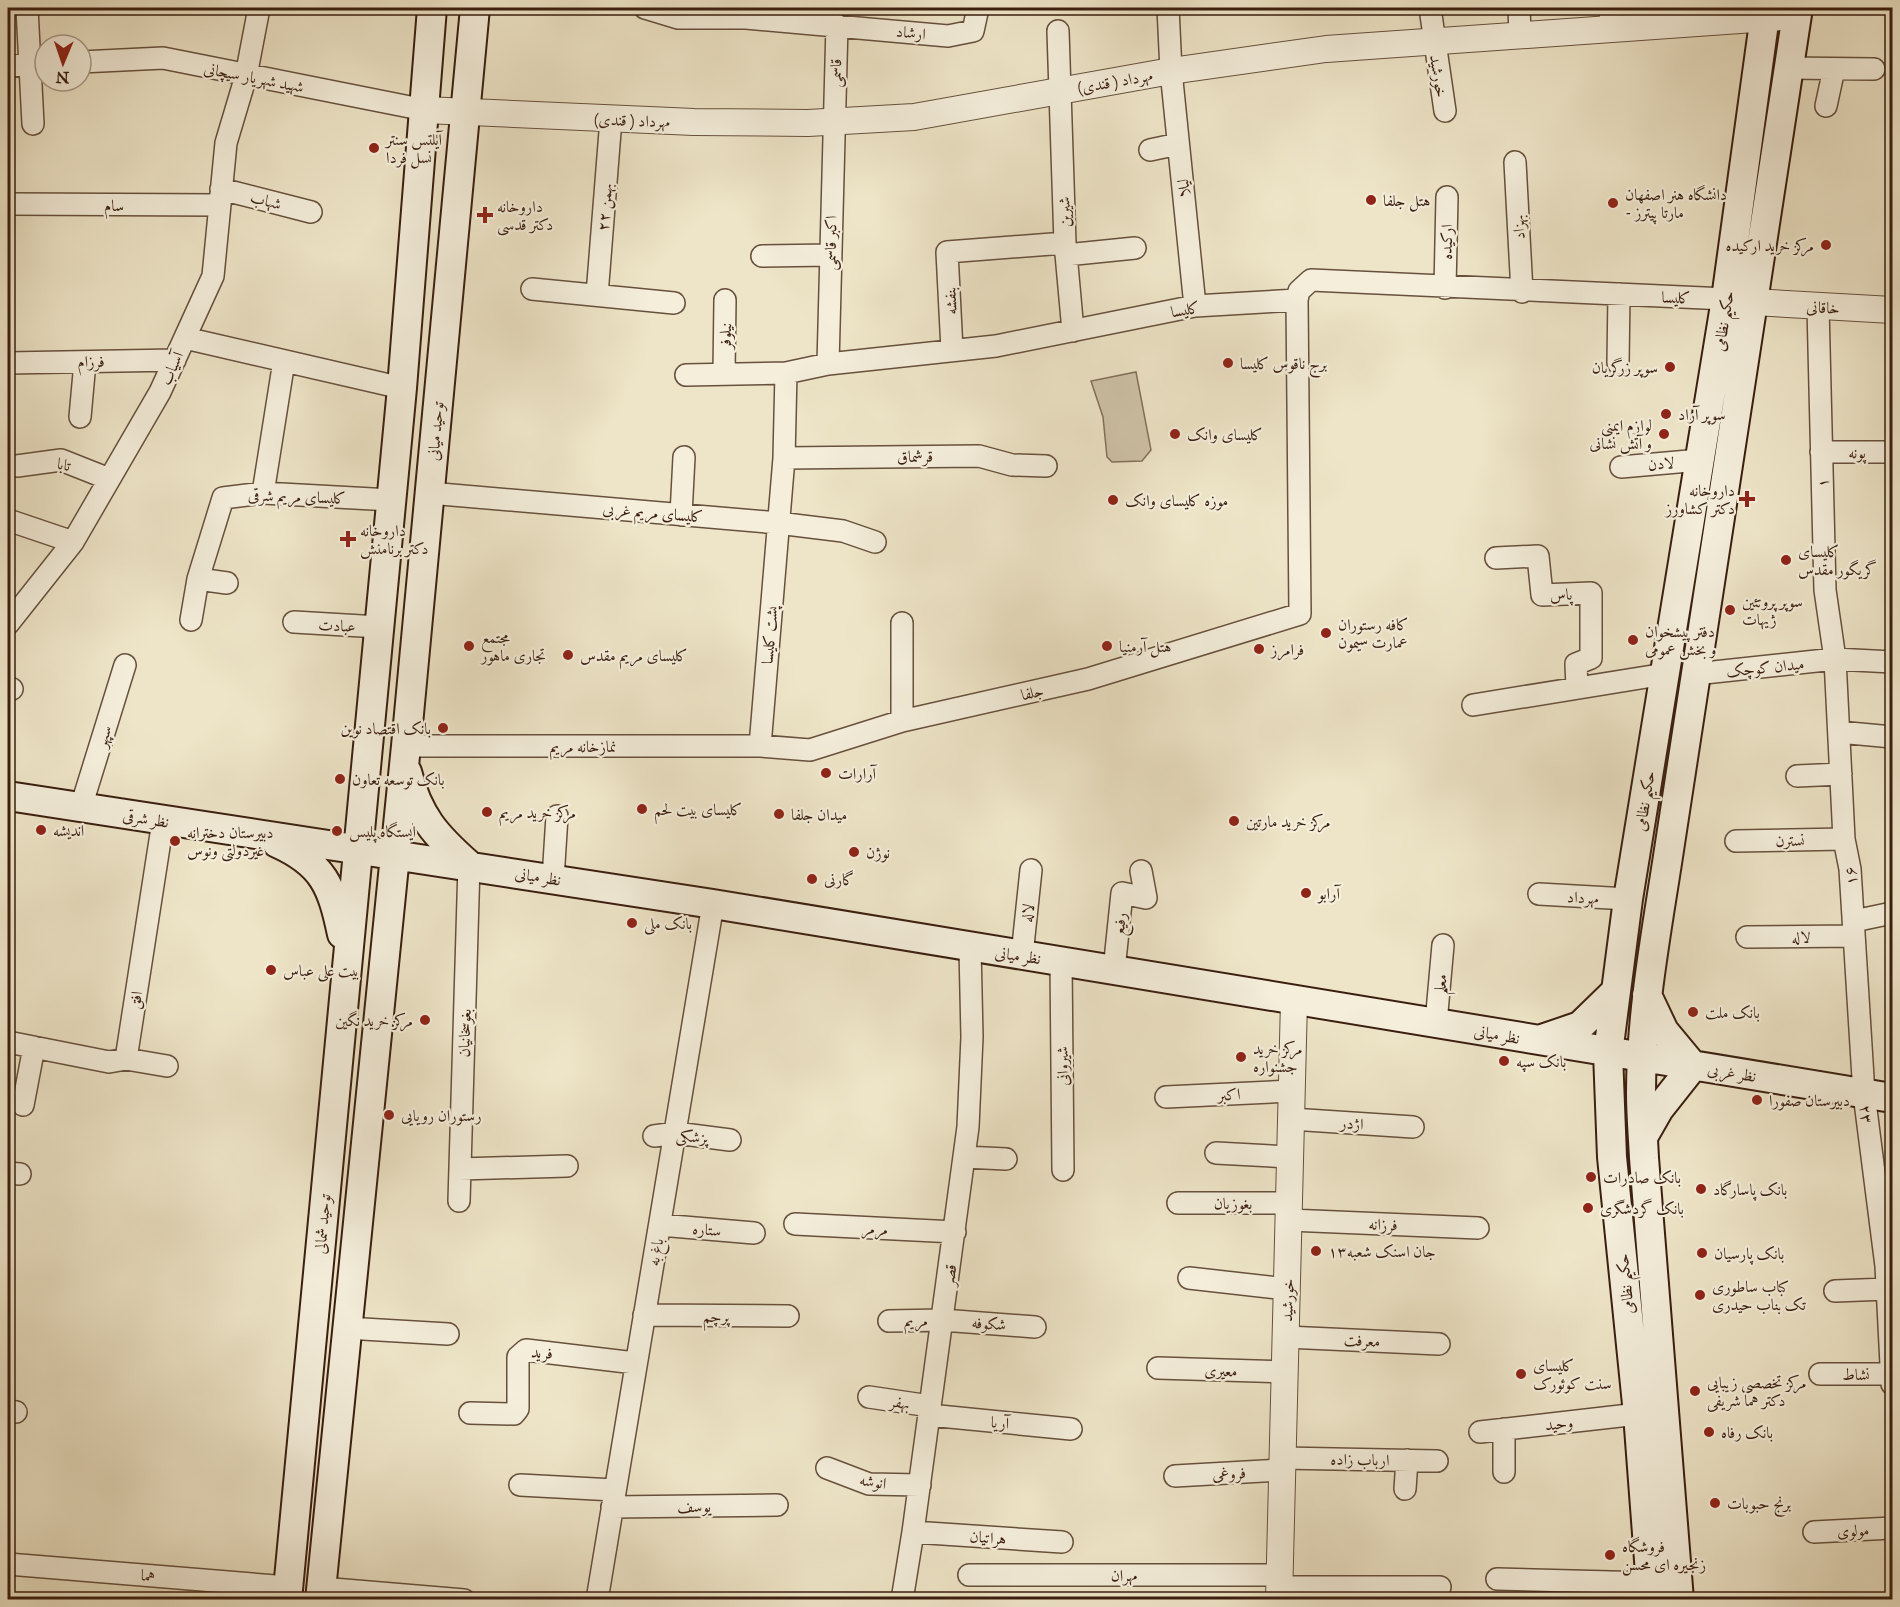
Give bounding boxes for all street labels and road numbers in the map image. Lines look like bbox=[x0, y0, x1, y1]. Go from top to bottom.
street label: ارشاد bbox=[895, 21, 927, 44]
street label: خورشید bbox=[1425, 53, 1451, 99]
street label: شهید شهریار سیچانی bbox=[202, 58, 306, 98]
street label: قاسمی bbox=[826, 58, 847, 88]
street label: مهرداد ( قندی) bbox=[1076, 66, 1154, 98]
street label: مهرداد ( قندی) bbox=[594, 110, 670, 132]
street label: لیلا bbox=[1173, 178, 1194, 198]
street label: ۲۲ بهمن bbox=[593, 182, 618, 232]
street label: شهاب bbox=[248, 187, 283, 214]
street label: سام bbox=[104, 196, 124, 220]
street label: شیرین bbox=[1054, 196, 1075, 228]
street label: بهزاد bbox=[1508, 214, 1530, 240]
street label: اکبر قاسمی bbox=[821, 215, 842, 271]
street label: ارکیده bbox=[1437, 224, 1456, 260]
street label: بنفشه bbox=[940, 286, 962, 315]
street label: کلیسا bbox=[1661, 287, 1691, 308]
street label: حکیم نظامی bbox=[1709, 290, 1745, 354]
street label: خاقانی bbox=[1806, 297, 1840, 318]
street label: کلیسا bbox=[1169, 298, 1201, 321]
street label: نیلوفر bbox=[716, 323, 736, 351]
street label: آسیاب bbox=[156, 347, 189, 388]
street label: فرزام bbox=[77, 352, 105, 376]
street label: توحید میانی bbox=[423, 400, 449, 462]
street label: پونه bbox=[1848, 443, 1867, 464]
street label: قرشماق bbox=[897, 447, 933, 467]
street label: لادن bbox=[1647, 453, 1675, 474]
street label: تابا bbox=[56, 454, 73, 475]
street label: ۱ bbox=[1813, 478, 1832, 488]
street label: کلیسای مریم شرقی bbox=[248, 485, 346, 513]
street label: کلیسای مریم غربی bbox=[602, 499, 704, 531]
street label: پاس bbox=[1549, 585, 1574, 606]
street label: پشت کلیسا bbox=[758, 604, 784, 665]
street label: عبادت bbox=[318, 615, 356, 636]
street label: میدان کوچک bbox=[1725, 654, 1805, 682]
street label: جلفا bbox=[1019, 681, 1045, 704]
street label: سپهر bbox=[91, 723, 118, 752]
street label: نمازخانه مریم bbox=[550, 737, 616, 761]
street label: حکیم نظامی bbox=[1630, 770, 1666, 834]
street label: نظر شرقی bbox=[121, 805, 170, 833]
street label: نسترن bbox=[1775, 831, 1805, 850]
street label: نظر میانی bbox=[513, 863, 562, 890]
street label: ۱۶ bbox=[1840, 866, 1861, 886]
street label: مهرداد bbox=[1567, 887, 1599, 909]
street label: لاله bbox=[1017, 902, 1038, 923]
street label: رفیع bbox=[1109, 912, 1136, 937]
street label: لاله bbox=[1792, 928, 1811, 947]
street label: نظر میانی bbox=[994, 943, 1042, 969]
street label: معلم bbox=[1430, 973, 1458, 995]
street label: افق bbox=[125, 990, 147, 1011]
street label: بغوسخانیان bbox=[454, 1009, 476, 1058]
street label: نظر میانی bbox=[1472, 1021, 1521, 1049]
street label: شیروانی bbox=[1053, 1046, 1072, 1086]
street label: نظر غربی bbox=[1706, 1059, 1758, 1088]
street label: اکبر bbox=[1215, 1084, 1241, 1106]
street label: ۲۳ bbox=[1856, 1104, 1877, 1125]
street label: اژدر bbox=[1338, 1113, 1364, 1134]
street label: پزشکی bbox=[675, 1126, 711, 1150]
street label: توحید شمالی bbox=[310, 1192, 336, 1255]
street label: بغوزیان bbox=[1214, 1194, 1252, 1214]
street label: فرزانه bbox=[1368, 1214, 1398, 1236]
street label: مرمر bbox=[861, 1218, 889, 1241]
street label: ستاره bbox=[692, 1219, 722, 1240]
street label: باغ به bbox=[644, 1237, 671, 1268]
street label: حکیم نظامی bbox=[1613, 1252, 1645, 1315]
street label: قصر bbox=[938, 1263, 961, 1289]
street label: خورشید bbox=[1277, 1278, 1299, 1322]
street label: پرچم bbox=[703, 1307, 732, 1332]
street label: مریم bbox=[904, 1311, 928, 1335]
street label: شکوفه bbox=[971, 1313, 1007, 1335]
street label: معرفت bbox=[1343, 1330, 1381, 1352]
street label: فرید bbox=[530, 1342, 554, 1364]
street label: معیری bbox=[1204, 1360, 1238, 1381]
street label: نشاط bbox=[1842, 1365, 1870, 1384]
street label: بهفر bbox=[887, 1391, 911, 1414]
street label: آریا bbox=[990, 1412, 1012, 1434]
street label: وحید bbox=[1544, 1413, 1574, 1434]
street label: ارباب زاده bbox=[1330, 1449, 1390, 1471]
street label: فروغی bbox=[1212, 1463, 1246, 1485]
street label: انوشه bbox=[858, 1470, 888, 1494]
street label: یوسف bbox=[677, 1497, 712, 1517]
street label: مولوی bbox=[1836, 1520, 1870, 1542]
street label: هراتیان bbox=[969, 1527, 1007, 1549]
street label: هما bbox=[140, 1565, 156, 1586]
street label: مهران bbox=[1111, 1566, 1137, 1586]

